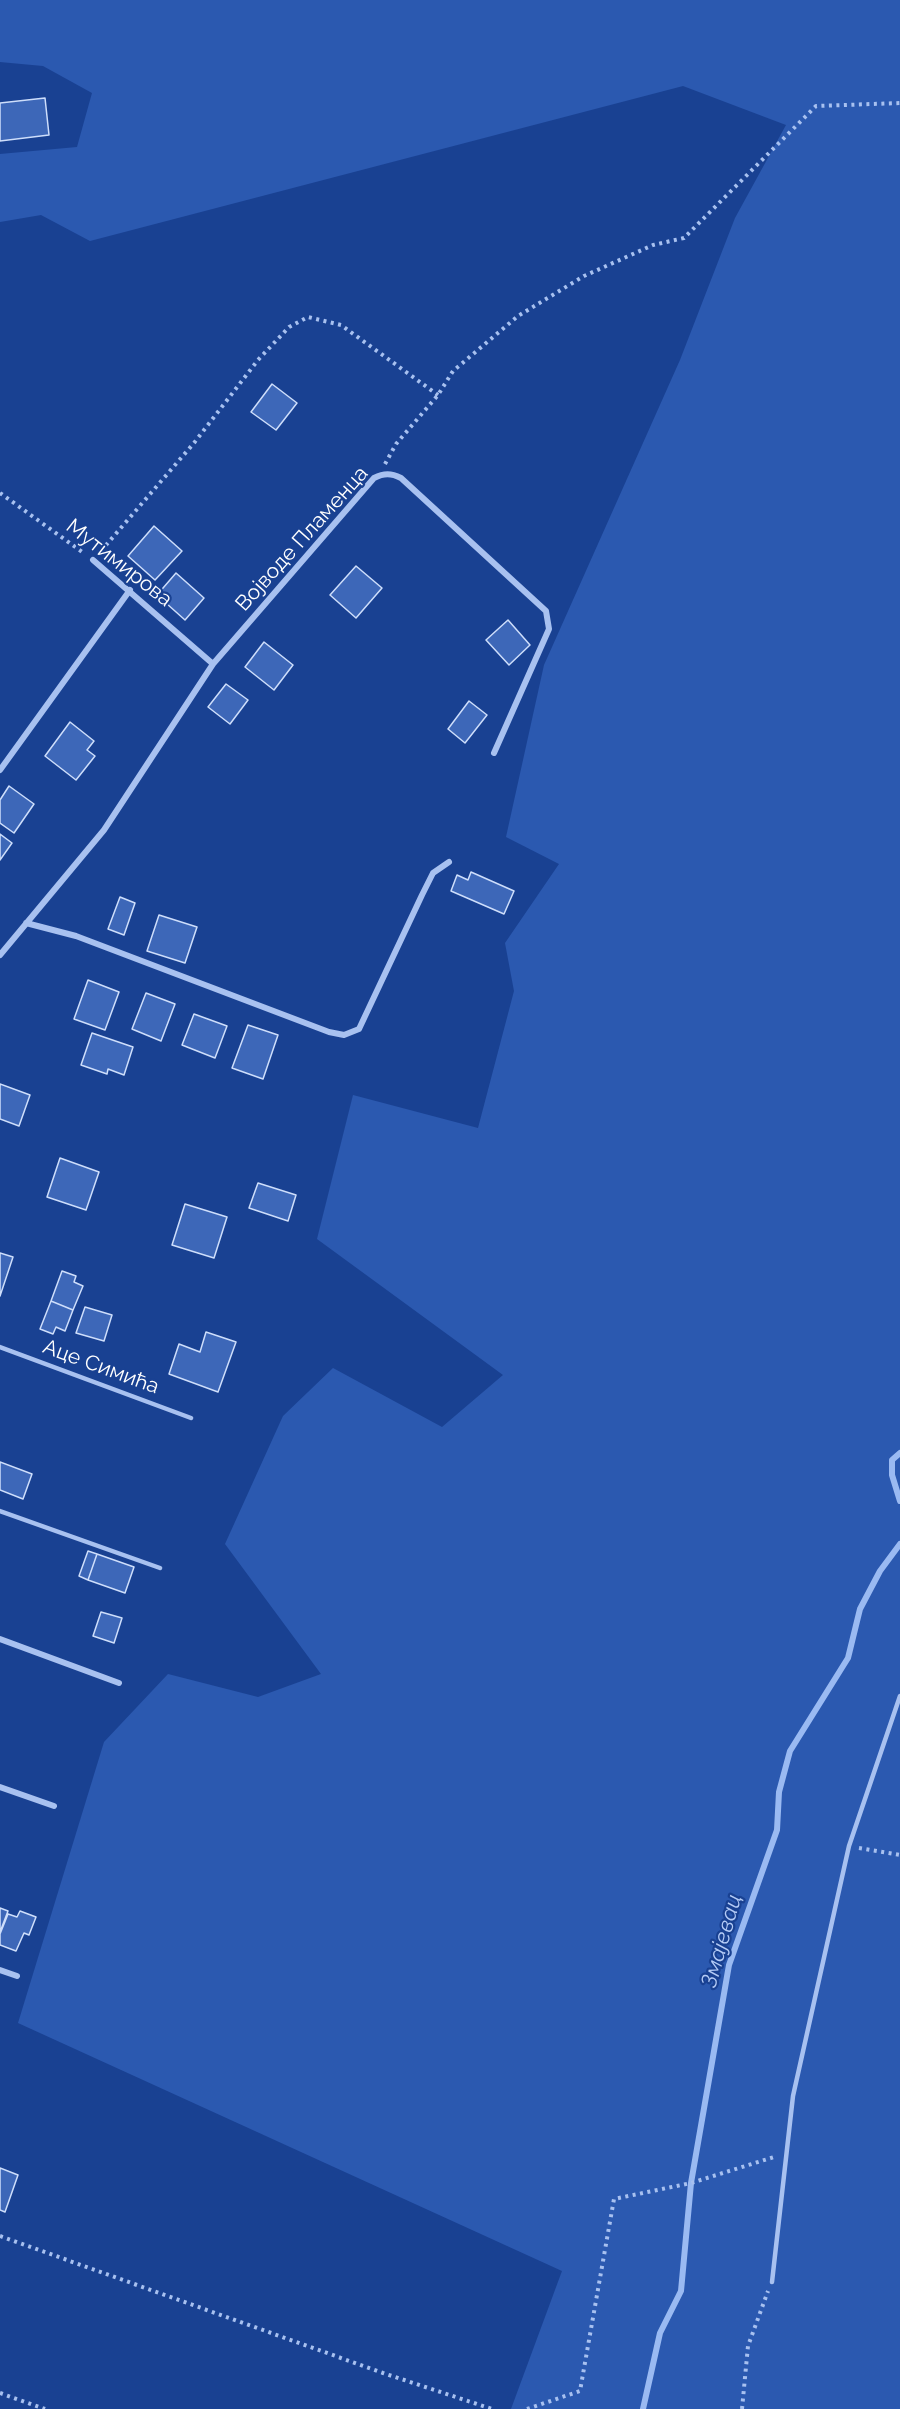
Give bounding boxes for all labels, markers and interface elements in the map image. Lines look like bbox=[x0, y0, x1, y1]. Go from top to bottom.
street label: Војводе Пламенца bbox=[230, 461, 374, 617]
street label: Мутимирова bbox=[61, 514, 177, 612]
street label: Аце Симића bbox=[39, 1334, 163, 1400]
water label: Змајевац bbox=[696, 1891, 748, 1991]

